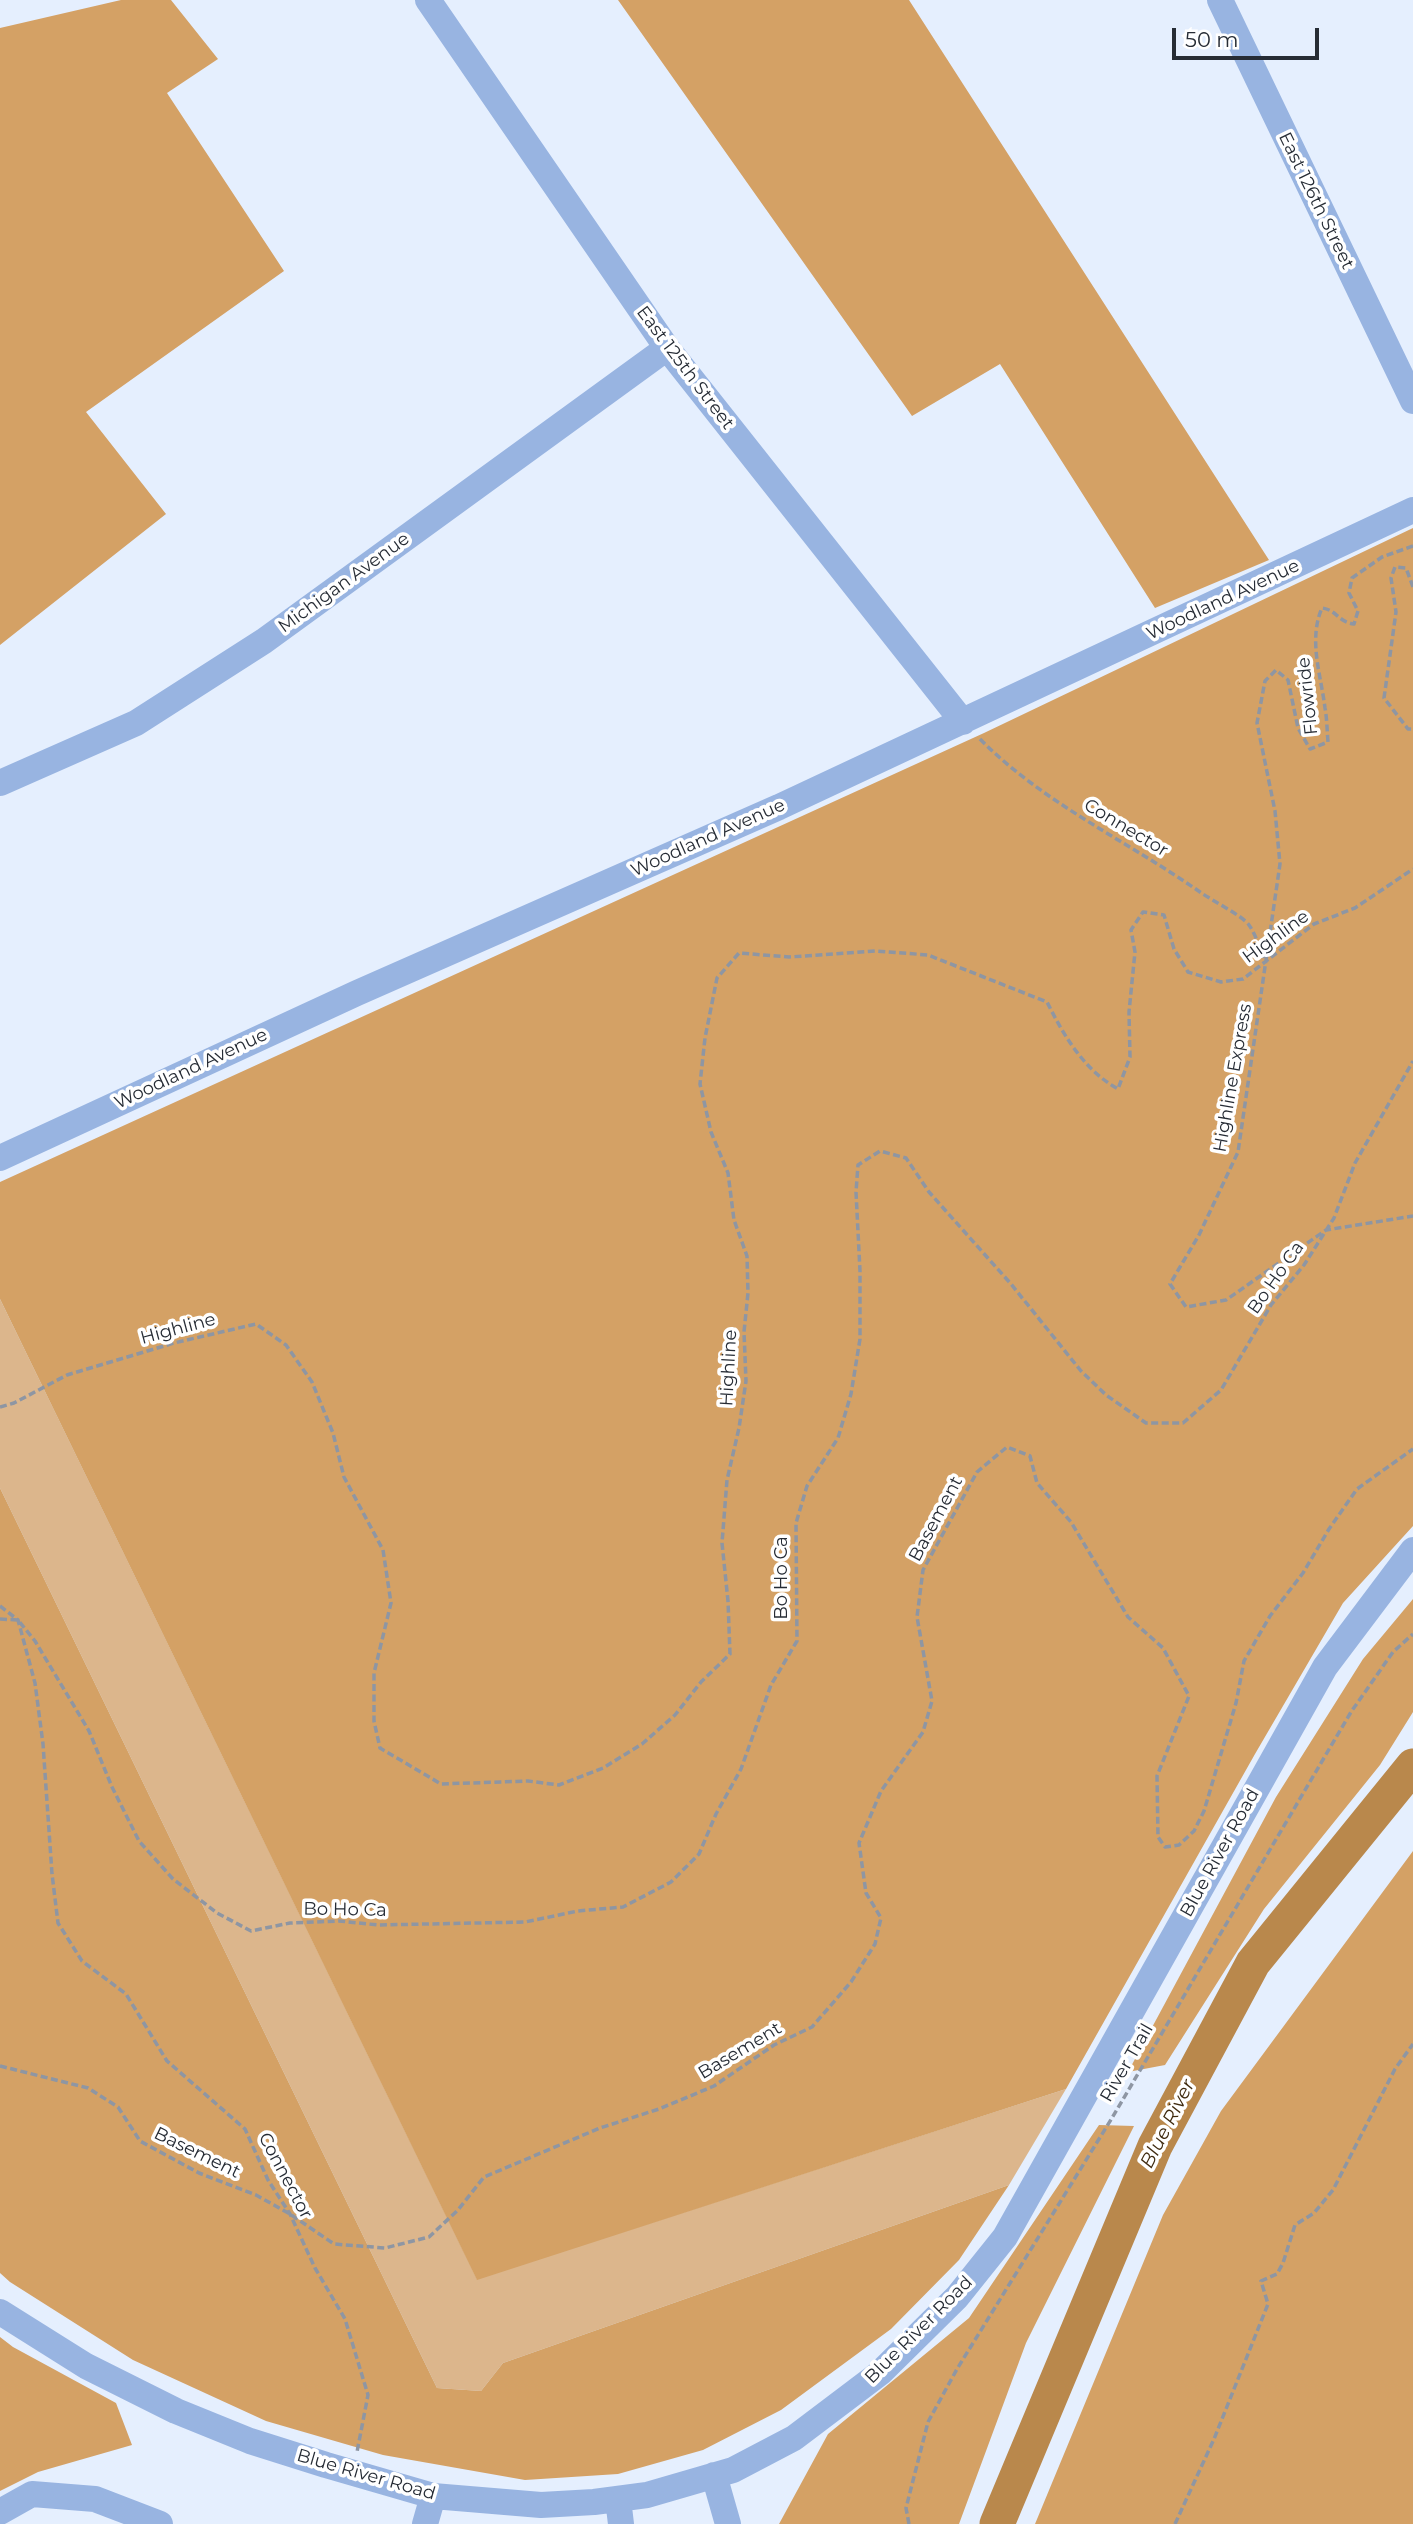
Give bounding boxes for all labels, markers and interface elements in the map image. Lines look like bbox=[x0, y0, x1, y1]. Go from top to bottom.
scale bar bbox=[1175, 14, 1322, 58]
text: 50 m bbox=[1185, 27, 1239, 52]
street label: East 126th Street bbox=[1274, 129, 1358, 273]
street label: East 125th Street bbox=[632, 302, 738, 434]
street label: Michigan Avenue bbox=[274, 528, 414, 638]
street label: Woodland Avenue bbox=[1143, 555, 1303, 645]
street label: Flowride bbox=[1293, 656, 1323, 736]
street label: Woodland Avenue bbox=[628, 794, 788, 882]
street label: Connector bbox=[1080, 794, 1172, 862]
street label: Highline bbox=[1239, 906, 1313, 968]
street label: Highline Express bbox=[1209, 1002, 1257, 1154]
street label: Woodland Avenue bbox=[111, 1024, 271, 1114]
street label: Bo Ho Ca bbox=[1243, 1238, 1309, 1318]
street label: Highline bbox=[138, 1309, 218, 1349]
street label: Highline bbox=[716, 1329, 742, 1407]
street label: Basement bbox=[905, 1473, 967, 1565]
street label: Bo Ho Ca bbox=[771, 1536, 793, 1620]
street label: Blue River Road bbox=[1176, 1785, 1264, 1921]
street label: Bo Ho Ca bbox=[303, 1898, 387, 1922]
street label: Basement bbox=[694, 2018, 786, 2084]
street label: River Trail bbox=[1096, 2020, 1158, 2106]
water label: Blue River bbox=[1136, 2076, 1200, 2172]
street label: Basement bbox=[150, 2123, 244, 2183]
street label: Connector bbox=[253, 2129, 317, 2223]
street label: Blue River Road bbox=[861, 2272, 977, 2388]
street label: Blue River Road bbox=[294, 2445, 438, 2505]

